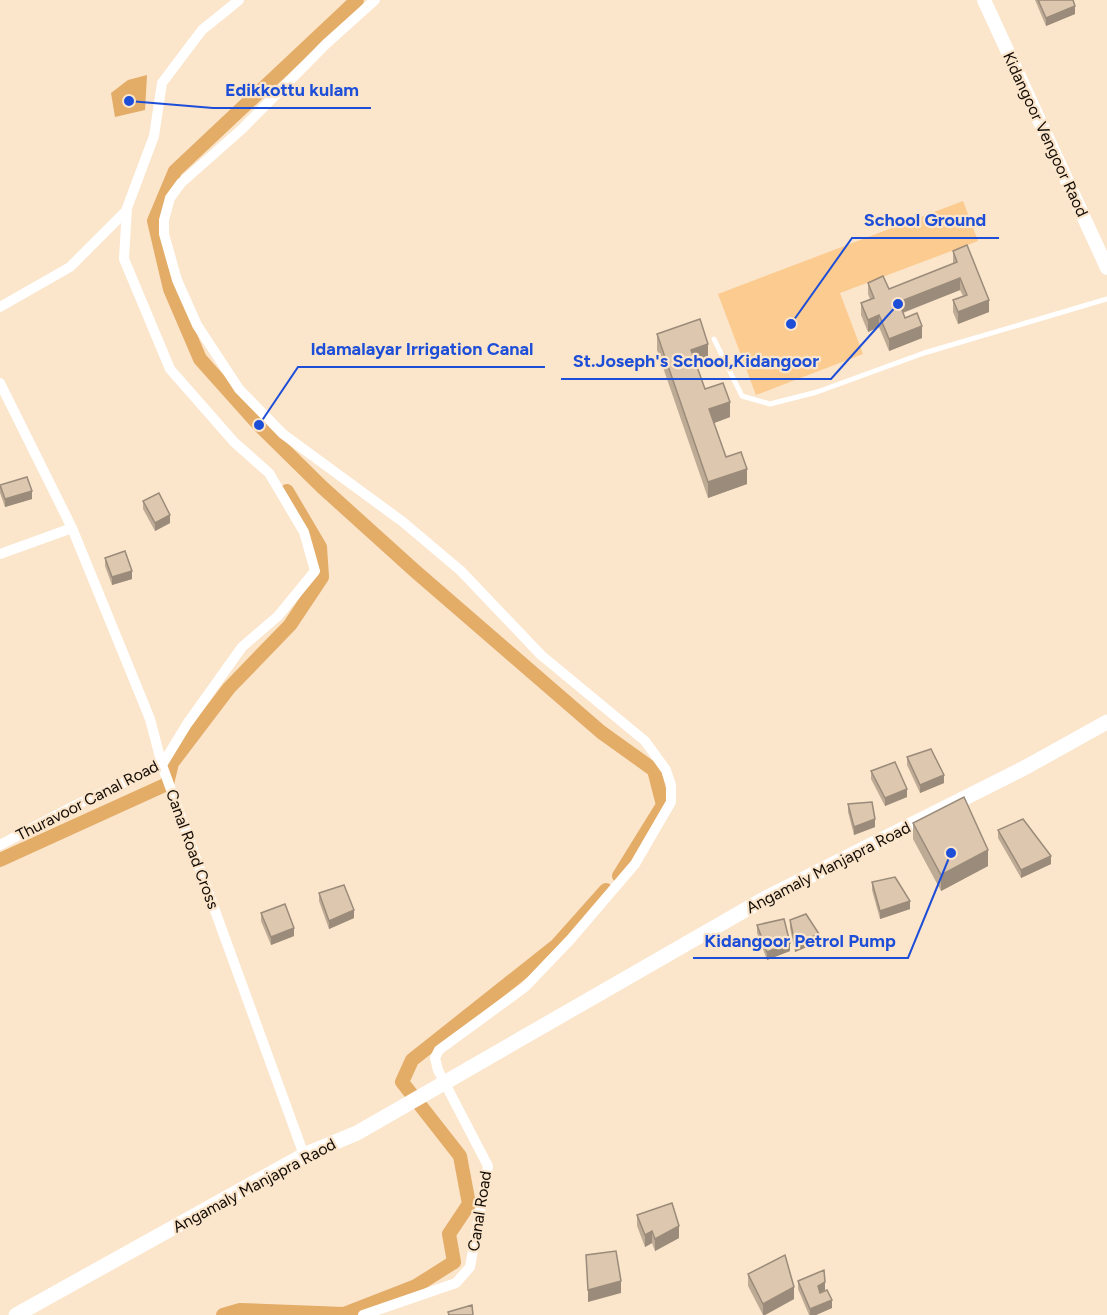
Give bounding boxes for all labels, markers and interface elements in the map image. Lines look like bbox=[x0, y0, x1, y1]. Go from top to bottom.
street label: Kidangoor Vengoor Raod bbox=[999, 49, 1092, 220]
callout: Edikkottu kulam bbox=[213, 72, 371, 108]
text: Edikkottu kulam bbox=[225, 79, 359, 101]
callout: School Ground bbox=[852, 202, 999, 238]
text: School Ground bbox=[864, 209, 986, 231]
callout: Idamalayar Irrigation Canal bbox=[298, 331, 545, 367]
text: Idamalayar Irrigation Canal bbox=[310, 338, 534, 360]
callout: St.Joseph's School,Kidangoor bbox=[561, 343, 831, 379]
text: St.Joseph's School,Kidangoor bbox=[573, 350, 819, 372]
street label: Thuravoor Canal Road bbox=[13, 756, 162, 845]
street label: Canal Road Cross bbox=[162, 787, 223, 912]
street label: Angamaly Manjapra Road bbox=[743, 818, 914, 917]
callout: Kidangoor Petrol Pump bbox=[693, 922, 908, 958]
text: Kidangoor Petrol Pump bbox=[704, 930, 896, 952]
street label: Angamaly Manjapra Raod bbox=[169, 1134, 339, 1237]
street label: Canal Road bbox=[464, 1170, 495, 1253]

